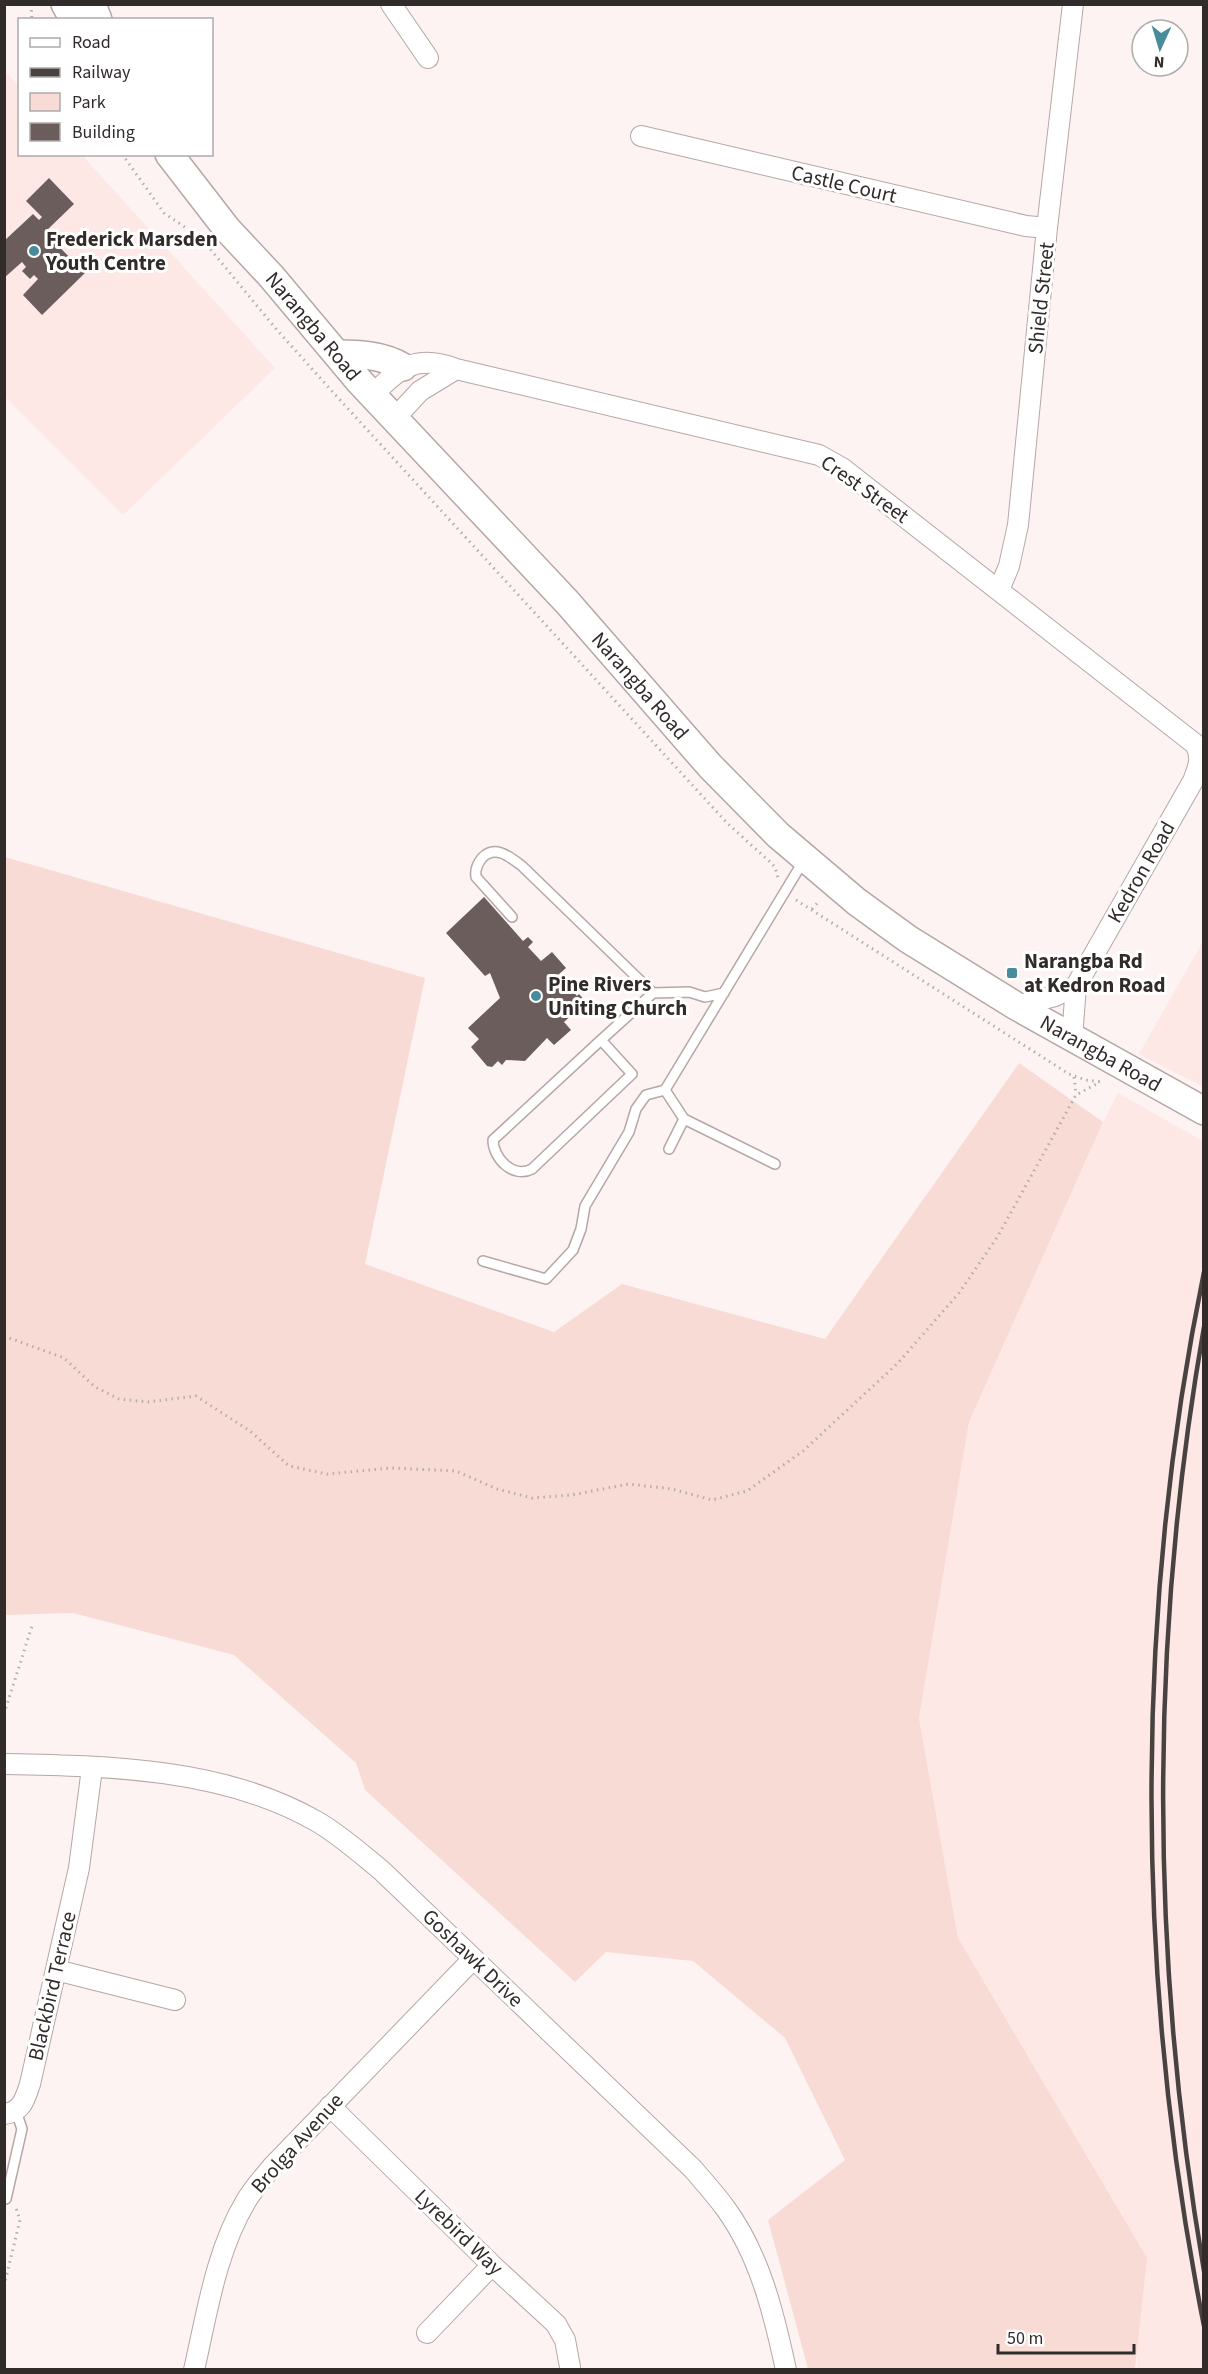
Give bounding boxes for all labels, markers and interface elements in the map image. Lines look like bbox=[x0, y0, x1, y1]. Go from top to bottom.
legend bbox=[18, 18, 213, 156]
north arrow bbox=[1130, 18, 1190, 78]
text: Road bbox=[72, 30, 111, 55]
text: N bbox=[1153, 51, 1165, 73]
text: Railway bbox=[72, 60, 131, 85]
text: Park bbox=[72, 90, 106, 115]
text: Building bbox=[72, 120, 135, 145]
street label: Castle Court bbox=[788, 157, 900, 211]
place label: Frederick Marsden Youth Centre bbox=[45, 224, 218, 278]
street label: Shield Street bbox=[1020, 241, 1062, 355]
marker: Frederick Marsden Youth Centre bbox=[27, 244, 41, 258]
street label: Narangba Road bbox=[258, 265, 368, 388]
street label: Crest Street bbox=[815, 448, 915, 530]
street label: Narangba Road bbox=[585, 625, 696, 747]
street label: Kedron Road bbox=[1100, 815, 1182, 929]
place label: Narangba Rd at Kedron Road bbox=[1024, 946, 1166, 1000]
marker: Narangba Rd at Kedron Road bbox=[1005, 966, 1019, 980]
place label: Pine Rivers Uniting Church bbox=[548, 969, 687, 1023]
marker: Pine Rivers Uniting Church bbox=[529, 989, 543, 1003]
street label: Narangba Road bbox=[1035, 1007, 1167, 1099]
street label: Goshawk Drive bbox=[416, 1902, 530, 2014]
street label: Blackbird Terrace bbox=[20, 1908, 84, 2064]
street label: Brolga Avenue bbox=[244, 2086, 350, 2200]
street label: Lyrebird Way bbox=[408, 2182, 510, 2282]
scale bar bbox=[998, 2317, 1134, 2355]
text: 50 m bbox=[1007, 2326, 1043, 2351]

